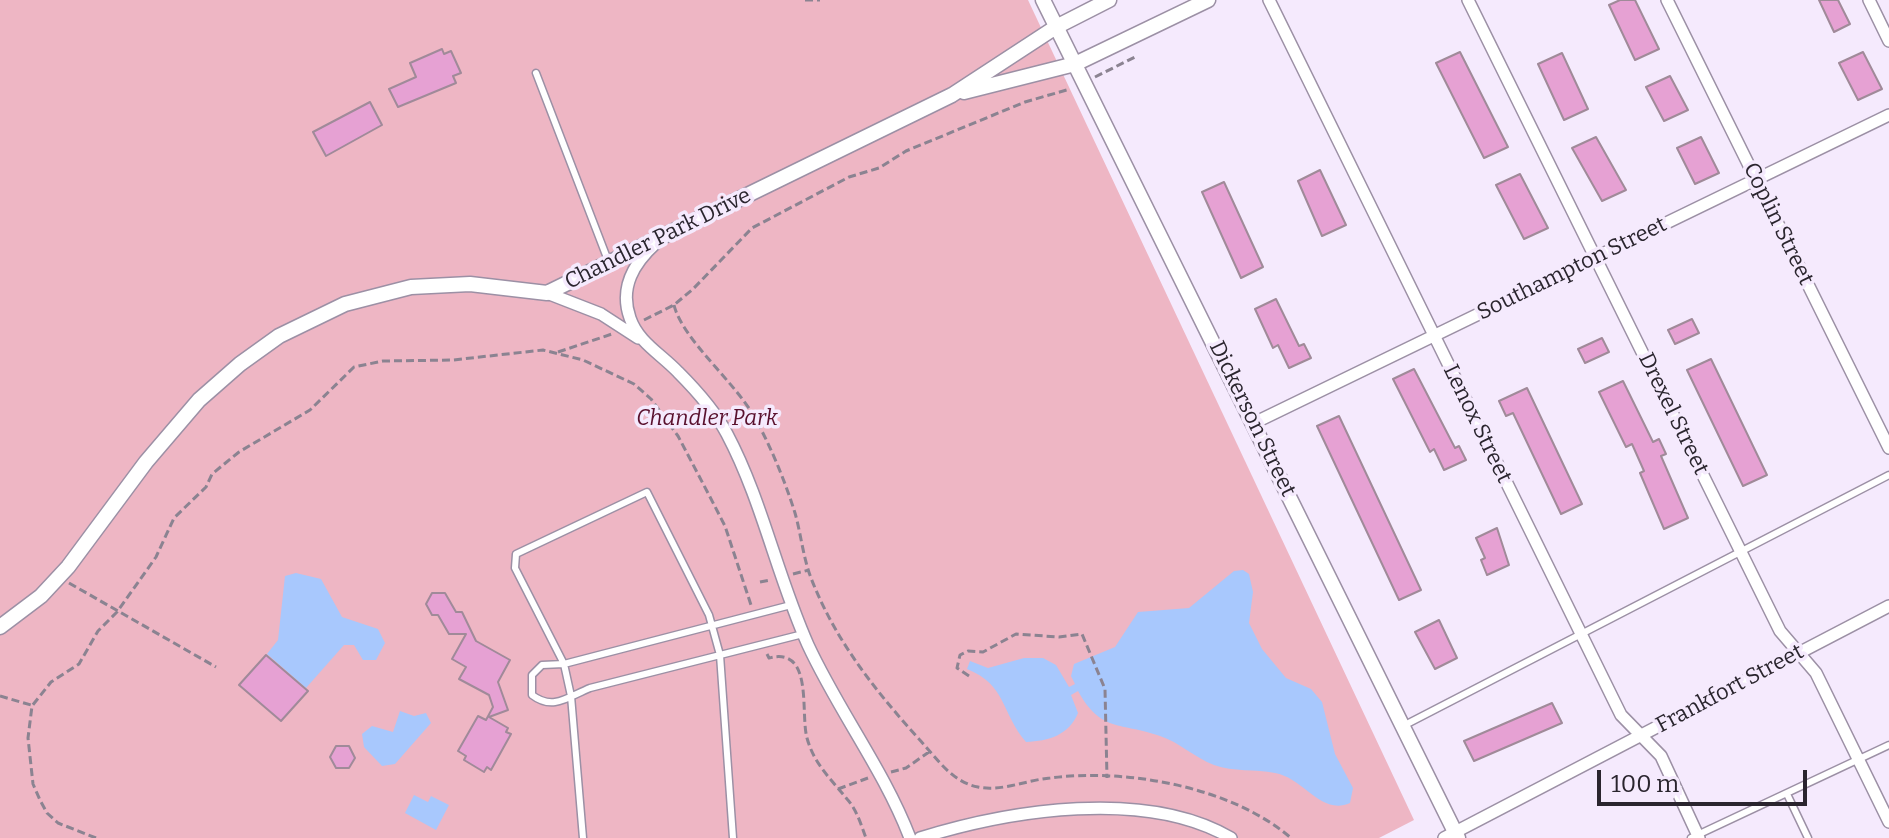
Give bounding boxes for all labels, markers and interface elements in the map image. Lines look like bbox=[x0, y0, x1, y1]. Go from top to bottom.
street label: Coplin Street bbox=[1737, 159, 1819, 289]
street label: Chandler Park Drive bbox=[561, 182, 755, 296]
street label: Southampton Street bbox=[1473, 212, 1671, 326]
street label: Dickerson Street bbox=[1203, 337, 1301, 501]
street label: Drexel Street bbox=[1632, 349, 1714, 479]
street label: Lenox Street bbox=[1437, 361, 1517, 487]
park label: Chandler Park bbox=[636, 406, 778, 432]
street label: Frankfort Street bbox=[1652, 639, 1808, 739]
scale bar bbox=[1601, 754, 1811, 804]
text: 100 m bbox=[1611, 770, 1679, 798]

